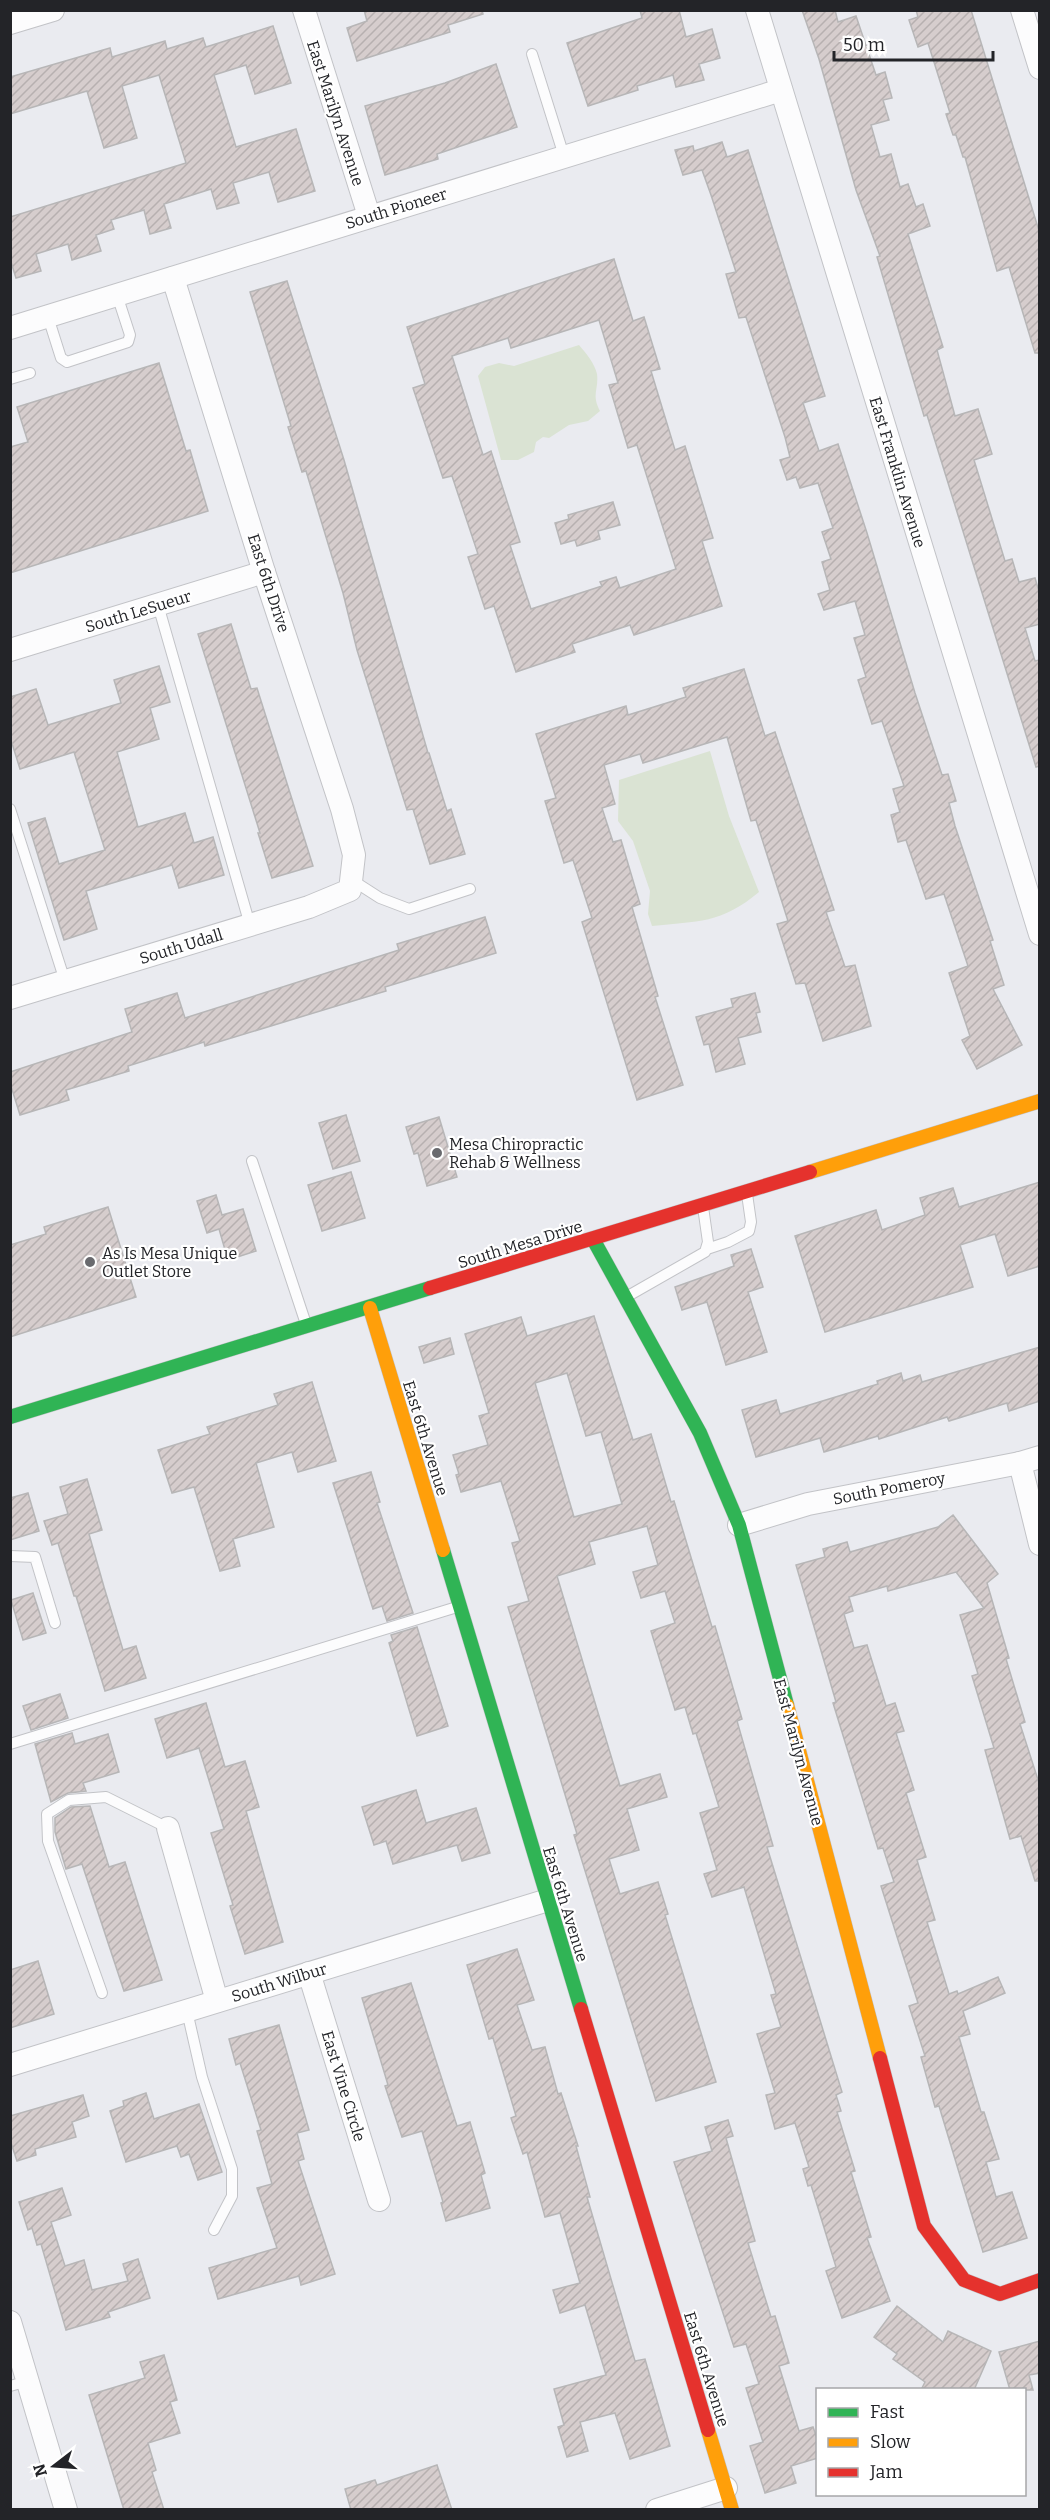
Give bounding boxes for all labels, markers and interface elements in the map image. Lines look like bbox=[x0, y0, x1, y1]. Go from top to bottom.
scale bar bbox=[834, 24, 993, 62]
text: 50 m bbox=[843, 34, 885, 56]
street label: East Marilyn Avenue bbox=[303, 38, 368, 188]
street label: South Pioneer bbox=[343, 184, 449, 233]
street label: East Franklin Avenue bbox=[865, 394, 930, 550]
street label: East 6th Drive bbox=[244, 531, 293, 635]
street label: South LeSueur bbox=[83, 586, 193, 637]
street label: South Udall bbox=[137, 925, 226, 968]
place label: Mesa Chiropractic Rehab & Wellness bbox=[449, 1135, 583, 1172]
marker: Mesa Chiropractic Rehab & Wellness bbox=[430, 1146, 444, 1160]
street label: South Mesa Drive bbox=[456, 1217, 585, 1272]
place label: As Is Mesa Unique Outlet Store bbox=[102, 1244, 237, 1281]
marker: As Is Mesa Unique Outlet Store bbox=[83, 1255, 97, 1269]
street label: East 6th Avenue bbox=[399, 1378, 452, 1498]
street label: South Pomeroy bbox=[831, 1468, 947, 1509]
street label: East Marilyn Avenue bbox=[770, 1676, 827, 1828]
street label: East 6th Avenue bbox=[539, 1844, 592, 1964]
street label: South Wilbur bbox=[229, 1959, 329, 2006]
street label: East Vine Circle bbox=[318, 2028, 369, 2144]
street label: East 6th Avenue bbox=[680, 2309, 733, 2429]
legend bbox=[816, 2388, 1026, 2496]
text: Fast bbox=[870, 2401, 905, 2423]
text: Slow bbox=[870, 2431, 911, 2453]
north arrow bbox=[24, 2436, 84, 2496]
text: Jam bbox=[869, 2461, 903, 2483]
text: N bbox=[29, 2462, 51, 2479]

